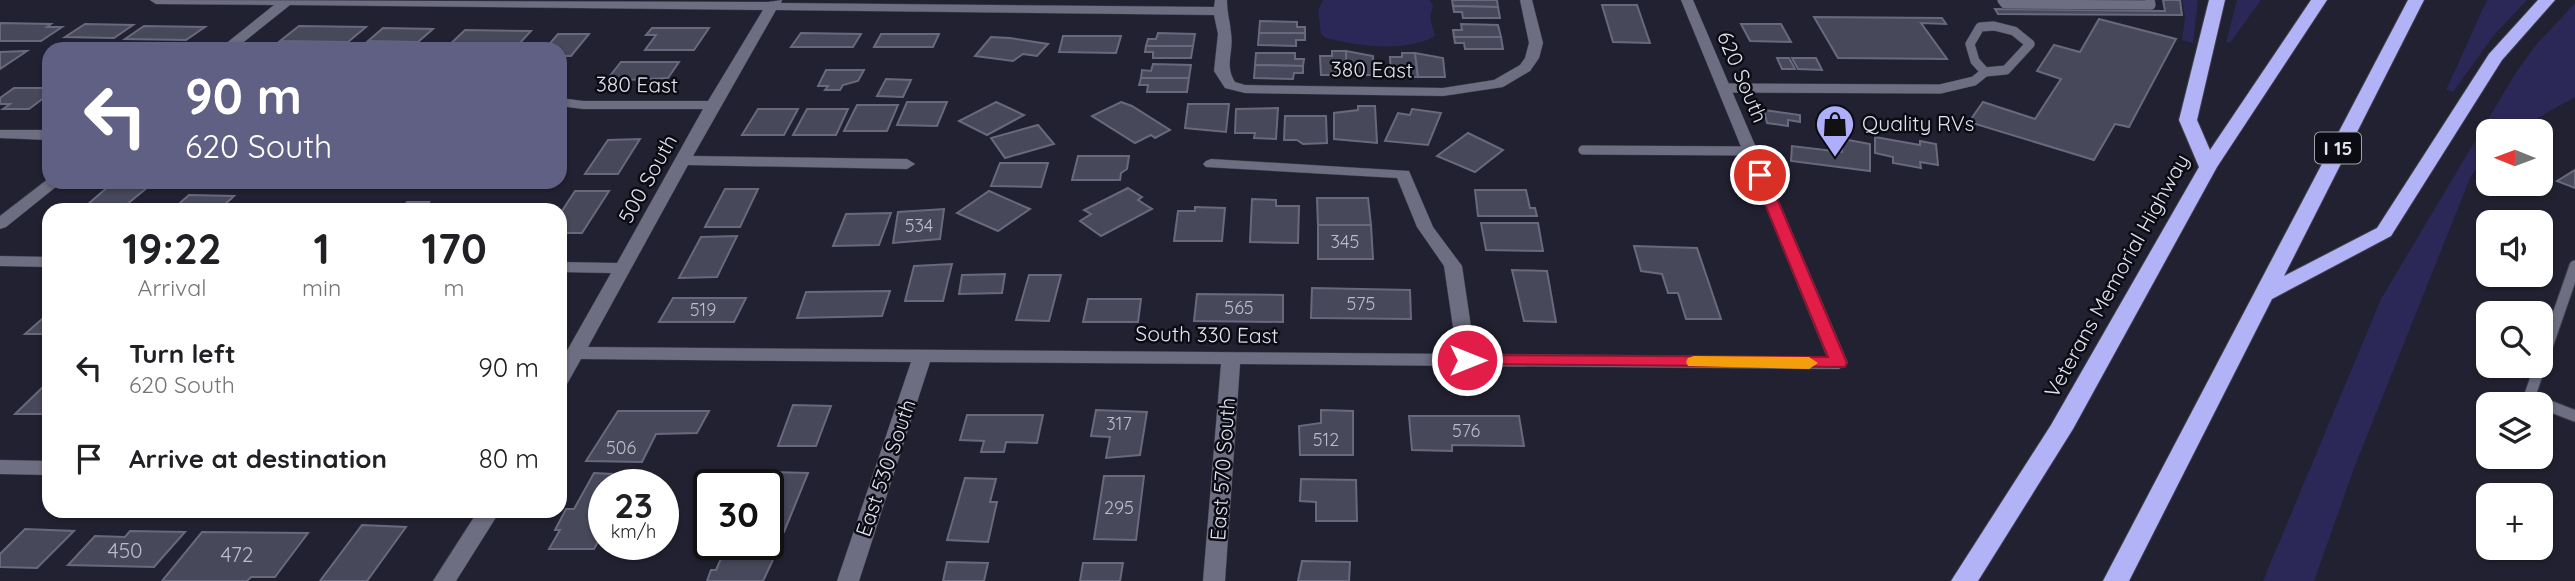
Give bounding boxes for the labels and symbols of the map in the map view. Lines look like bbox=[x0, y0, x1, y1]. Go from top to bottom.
street label: 620 South bbox=[1712, 27, 1774, 126]
street label: 380 East bbox=[1331, 55, 1413, 83]
street label: 380 East bbox=[596, 70, 678, 98]
shop icon: Quality RVs bbox=[1814, 103, 1856, 158]
place label: Quality RVs bbox=[1862, 110, 1974, 136]
north arrow bbox=[2476, 119, 2553, 196]
street label: 500 South bbox=[612, 130, 682, 228]
road number: I 15 bbox=[2315, 132, 2361, 164]
pin bbox=[1730, 145, 1790, 205]
street label: Veterans Memorial Highway bbox=[2038, 149, 2194, 402]
house number: 534 bbox=[905, 214, 933, 237]
house number: 345 bbox=[1331, 230, 1359, 253]
house number: 575 bbox=[1347, 292, 1375, 315]
house number: 565 bbox=[1224, 296, 1254, 319]
house number: 519 bbox=[690, 298, 716, 321]
street label: South 330 East bbox=[1135, 320, 1279, 348]
position arrow bbox=[1430, 323, 1504, 397]
street label: East 530 South bbox=[849, 396, 921, 540]
street label: East 570 South bbox=[1204, 397, 1240, 541]
house number: 317 bbox=[1106, 412, 1132, 435]
house number: 576 bbox=[1452, 419, 1480, 442]
house number: 512 bbox=[1313, 428, 1339, 451]
house number: 506 bbox=[606, 436, 636, 459]
speed limit sign: 30 bbox=[693, 469, 784, 560]
house number: 295 bbox=[1104, 496, 1134, 519]
house number: 450 bbox=[107, 537, 143, 563]
house number: 472 bbox=[221, 541, 253, 567]

